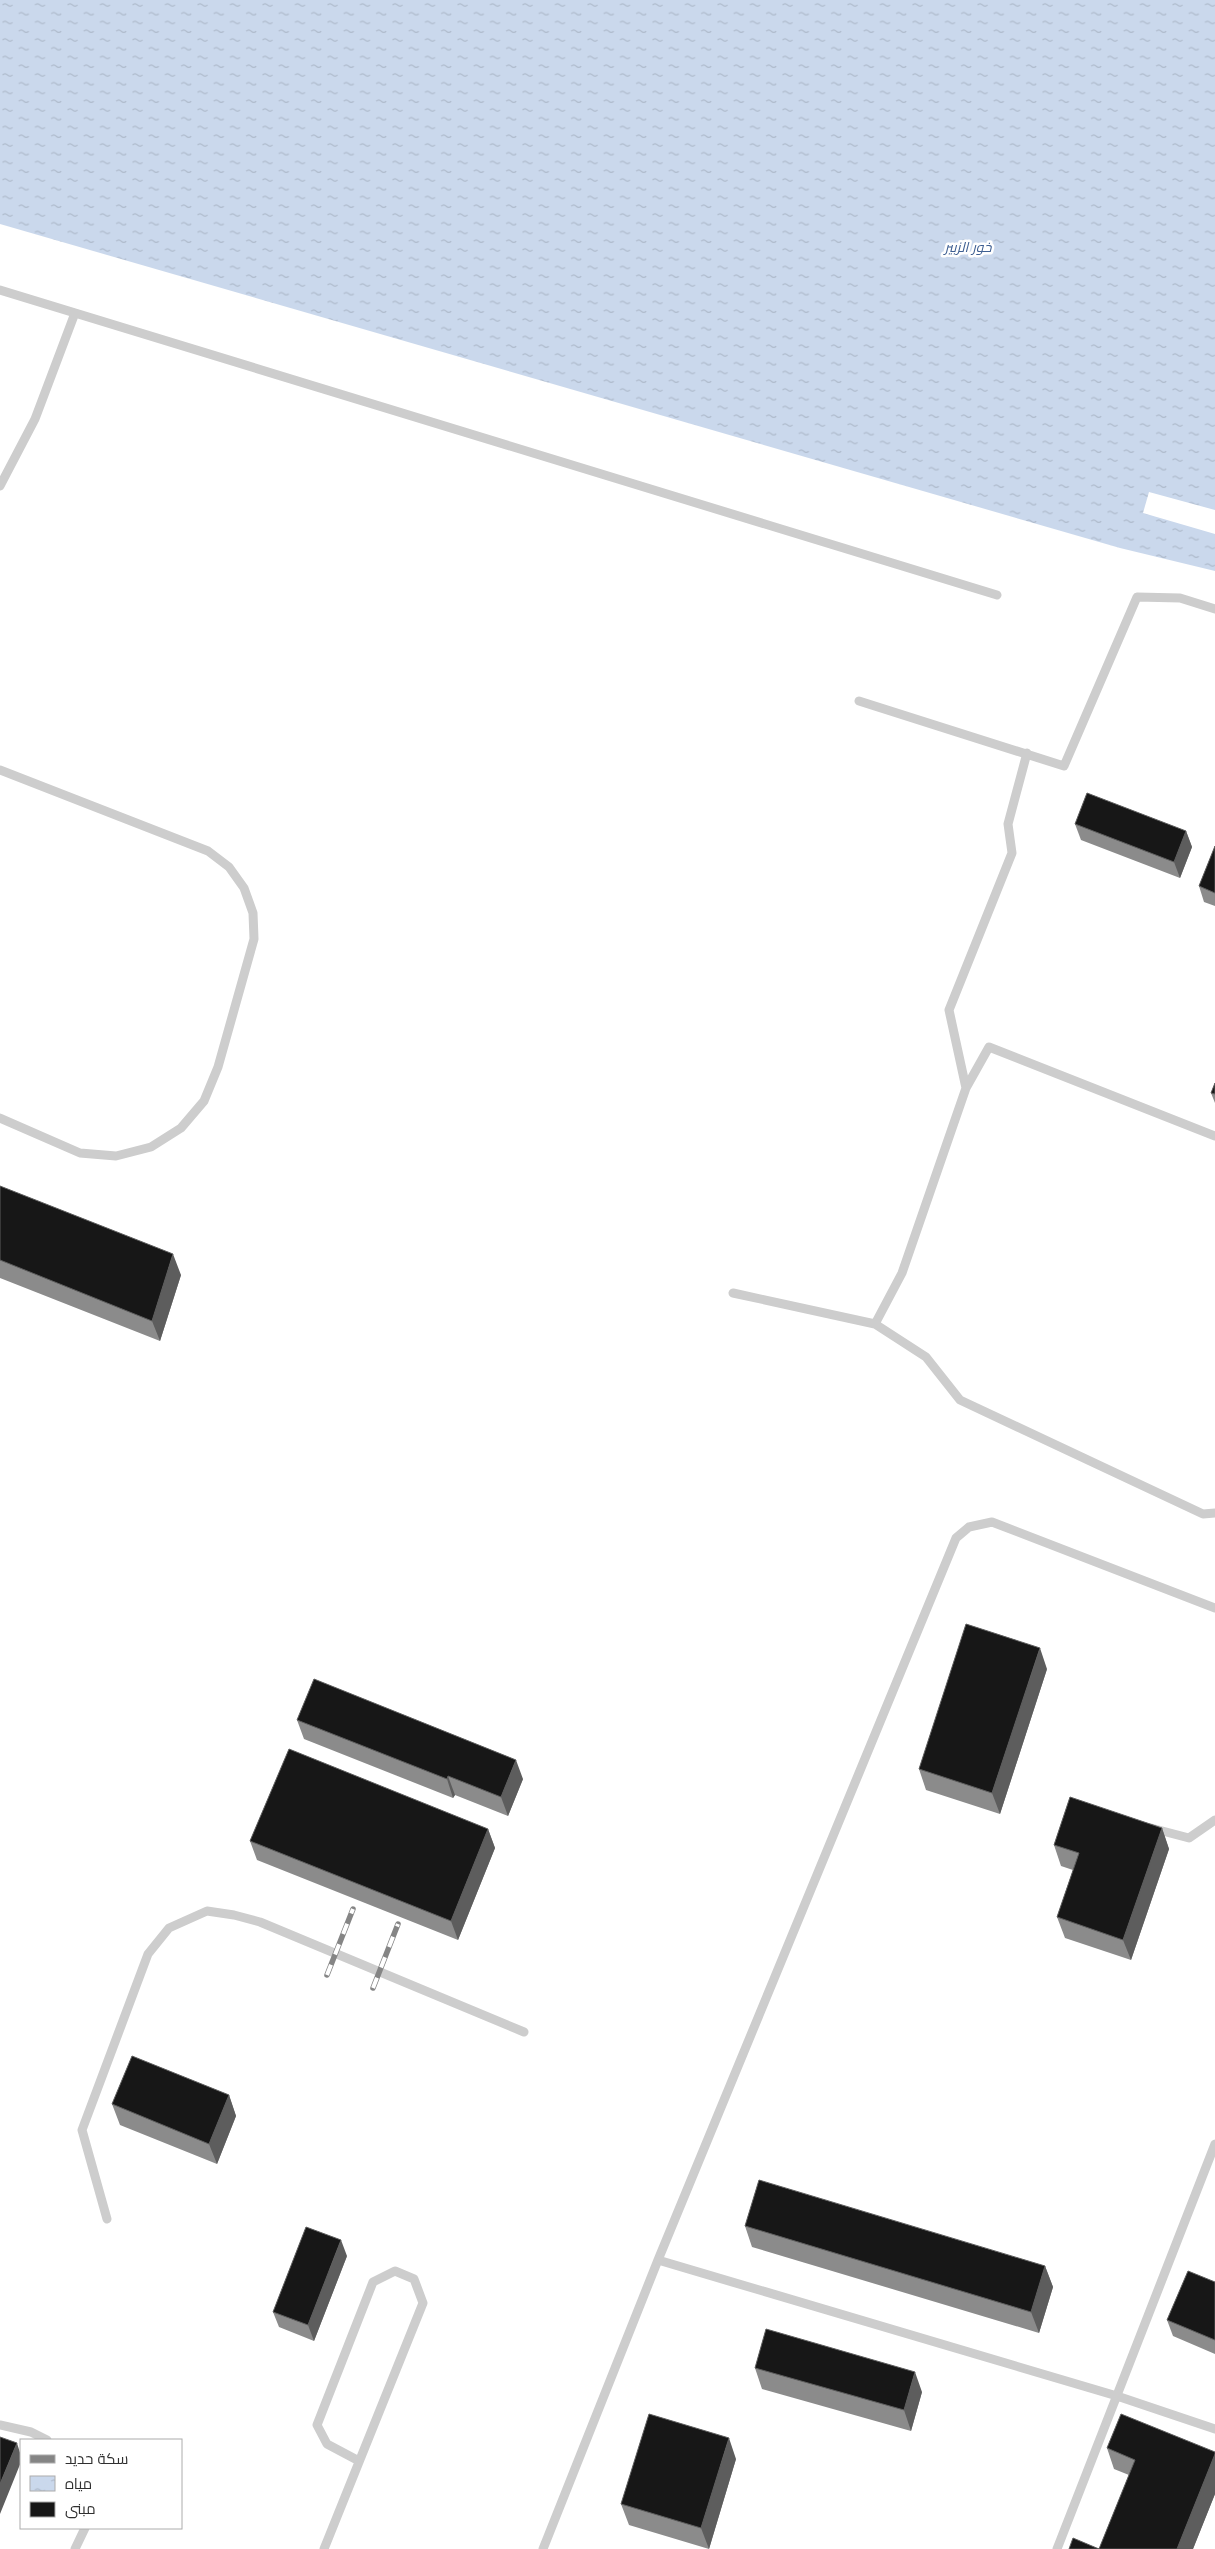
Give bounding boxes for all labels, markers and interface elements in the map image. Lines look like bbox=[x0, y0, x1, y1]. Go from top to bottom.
water label: خور الزبير bbox=[942, 238, 993, 256]
legend bbox=[20, 2439, 182, 2529]
text: سكة حديد bbox=[65, 2449, 128, 2468]
text: مياه bbox=[65, 2474, 92, 2493]
text: مبنى bbox=[65, 2499, 96, 2519]

